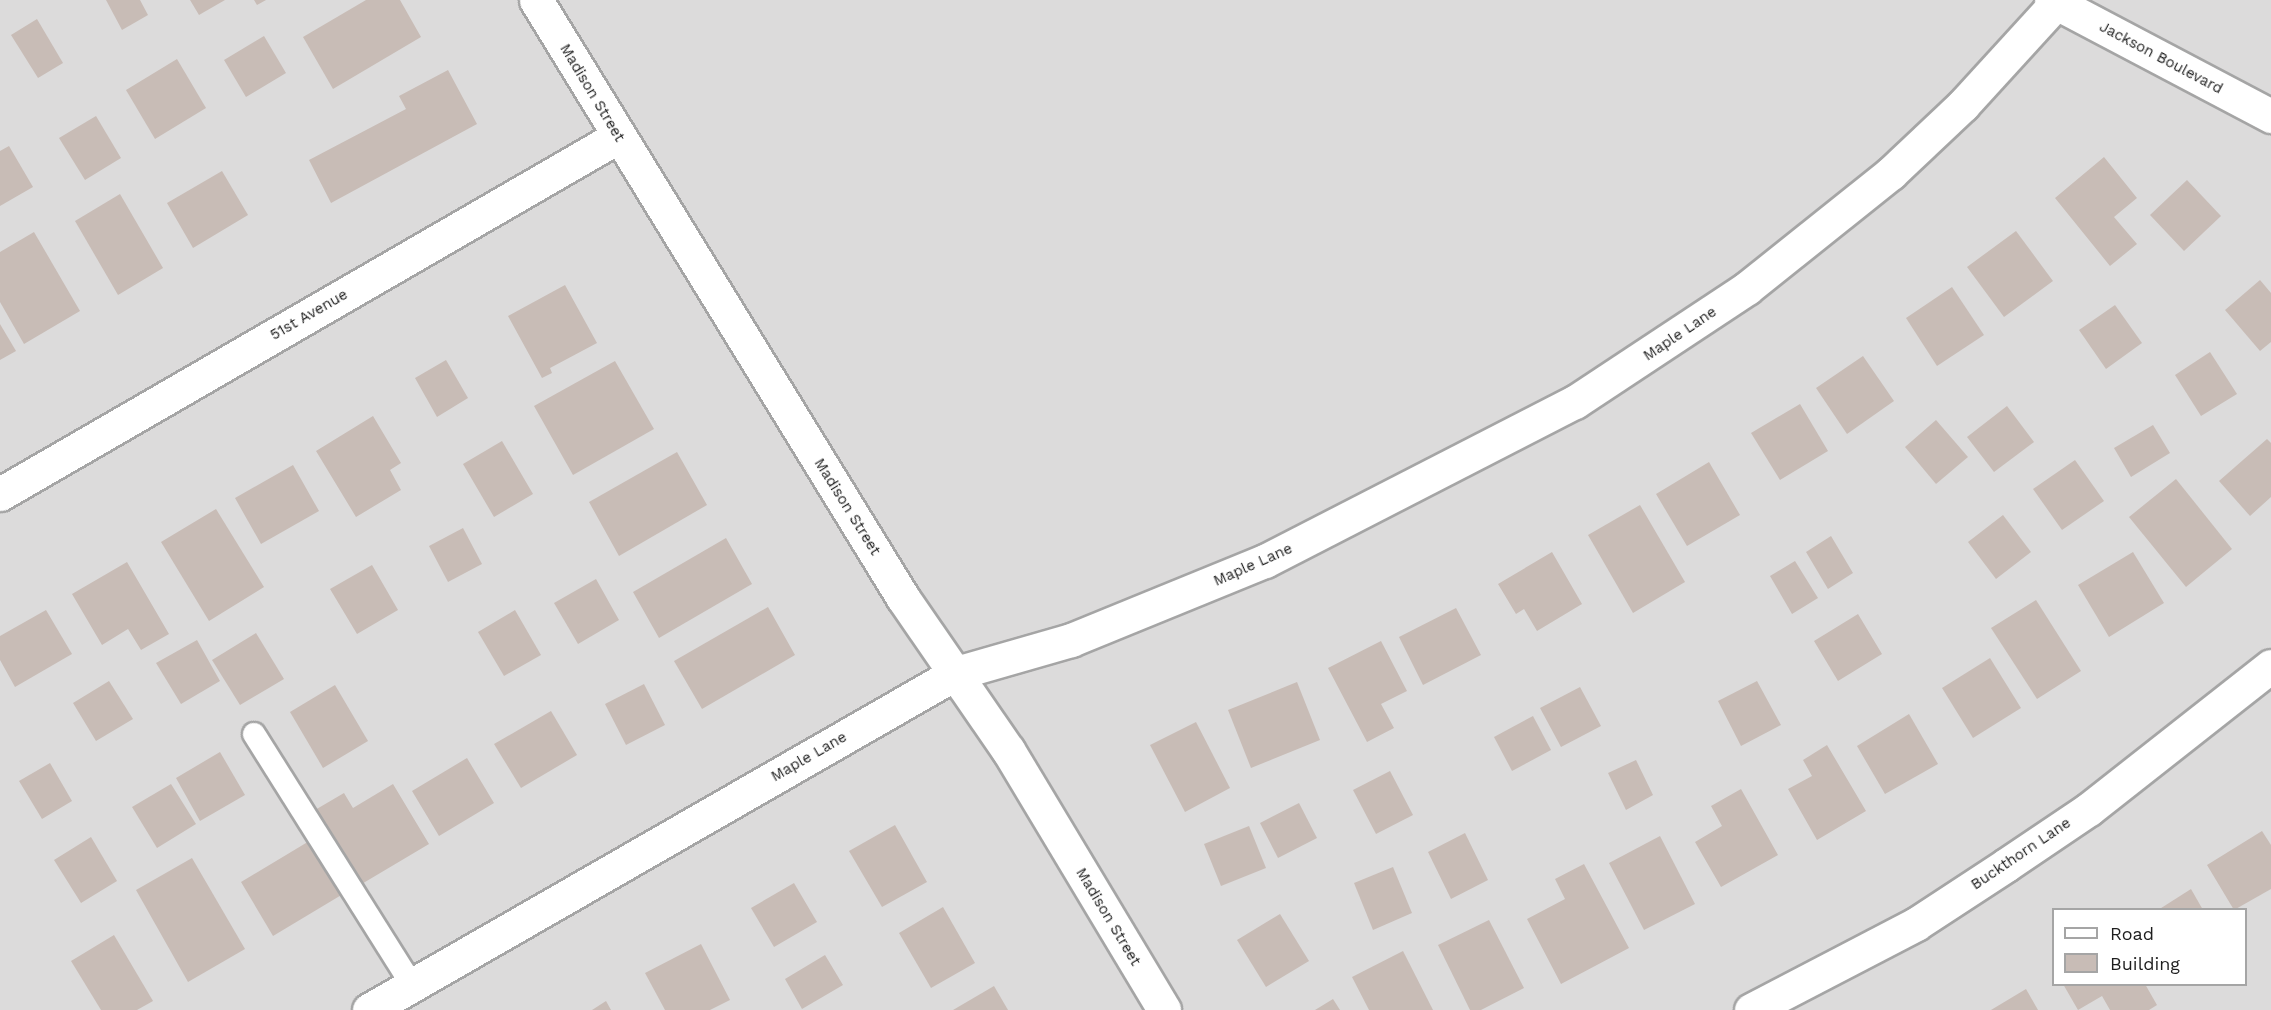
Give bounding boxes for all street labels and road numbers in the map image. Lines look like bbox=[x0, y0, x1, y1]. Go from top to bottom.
street label: Jackson Boulevard bbox=[2096, 18, 2226, 98]
street label: Madison Street bbox=[556, 41, 628, 145]
street label: 51st Avenue bbox=[267, 285, 351, 345]
street label: Maple Lane bbox=[1640, 303, 1720, 365]
street label: Madison Street bbox=[810, 455, 884, 559]
street label: Maple Lane bbox=[1211, 540, 1295, 590]
street label: Maple Lane bbox=[768, 728, 850, 786]
street label: Buckthorn Lane bbox=[1968, 814, 2074, 894]
street label: Madison Street bbox=[1072, 865, 1144, 969]

